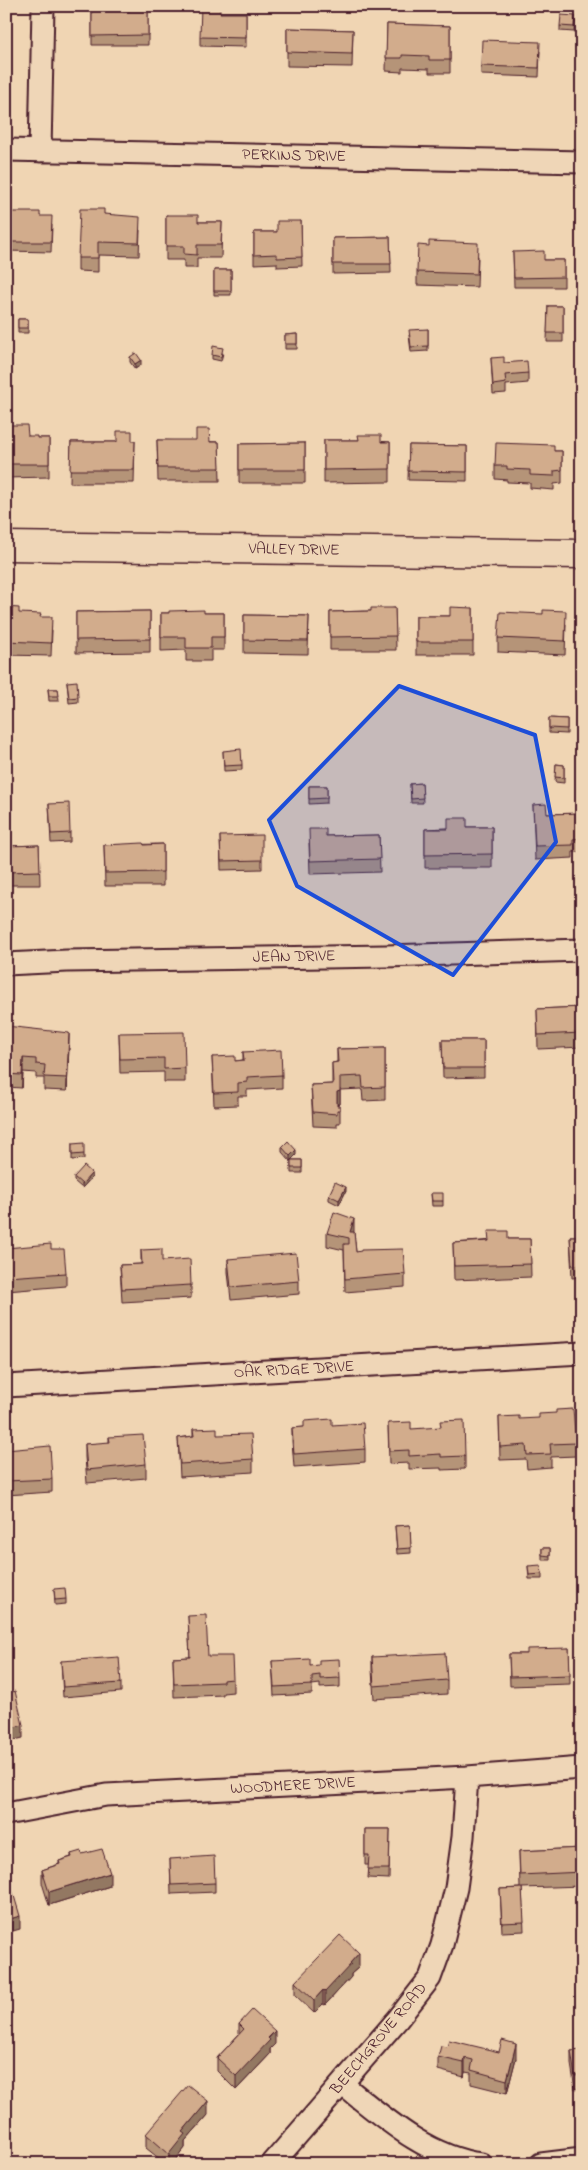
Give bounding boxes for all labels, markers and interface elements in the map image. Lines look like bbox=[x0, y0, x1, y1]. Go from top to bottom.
street label: PERKINS DRIVE bbox=[242, 143, 346, 169]
street label: VALLEY DRIVE bbox=[247, 537, 340, 563]
street label: JEAN DRIVE bbox=[252, 944, 336, 970]
street label: OAK RIDGE DRIVE bbox=[233, 1355, 355, 1385]
street label: WOODMERE DRIVE bbox=[230, 1771, 356, 1801]
street label: BEECHGROVE ROAD bbox=[324, 1978, 433, 2101]

